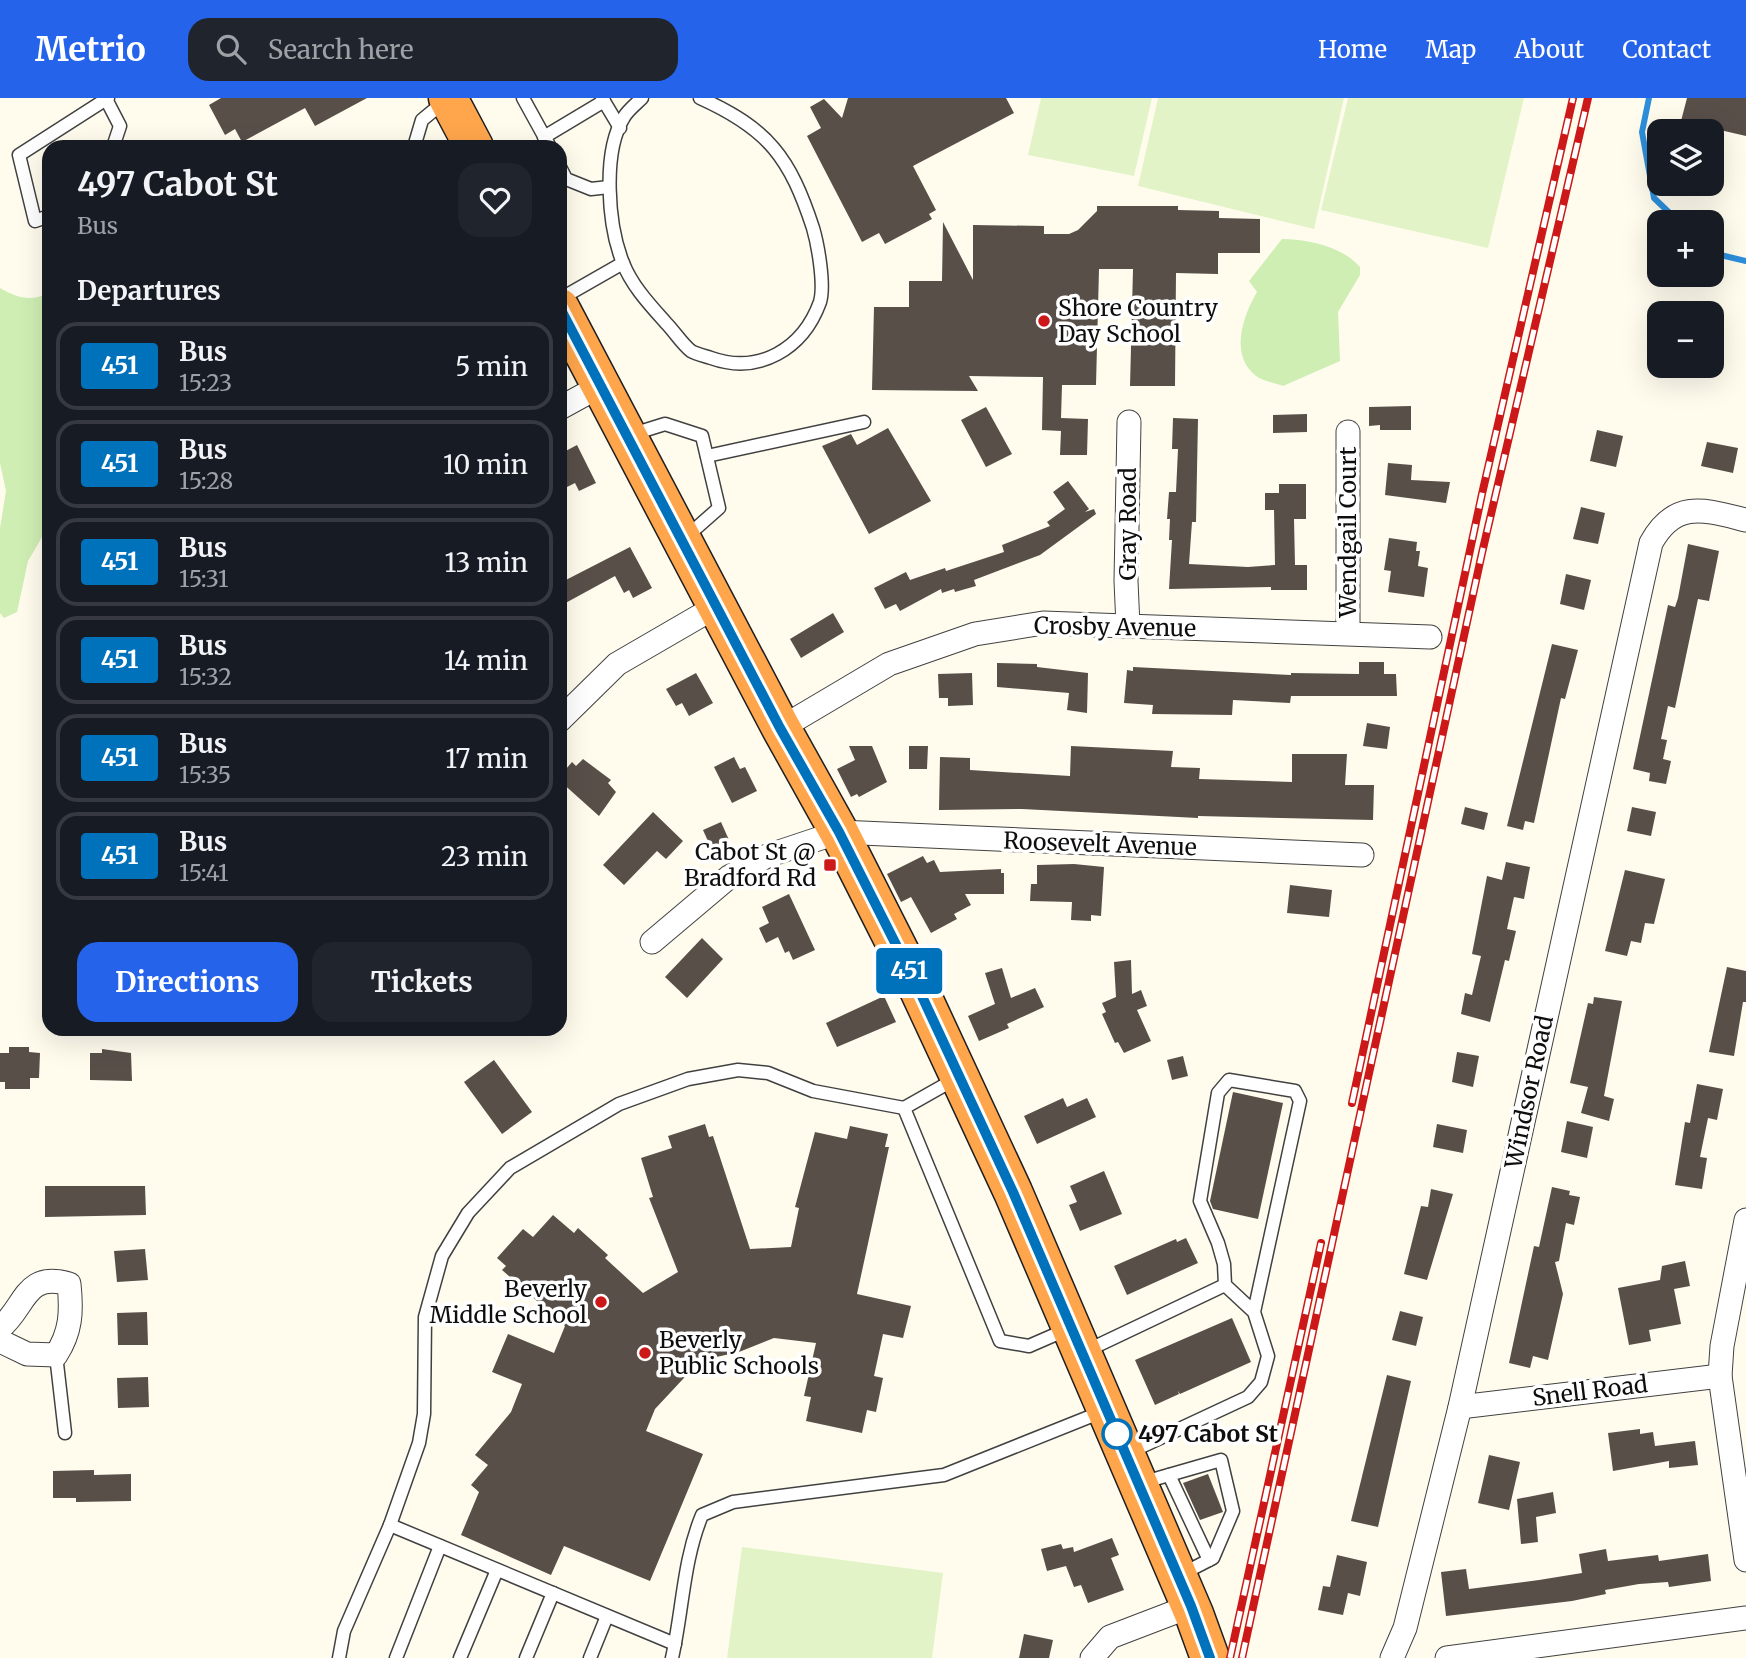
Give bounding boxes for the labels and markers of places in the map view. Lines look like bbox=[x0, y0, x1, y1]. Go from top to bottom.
place label: Shore Country Day School bbox=[1058, 293, 1218, 348]
marker: Shore Country Day School bbox=[1036, 313, 1052, 329]
place label: Cabot St @ Bradford Rd bbox=[684, 837, 816, 892]
marker: Cabot St @ Bradford Rd bbox=[822, 857, 838, 873]
place label: Beverly Middle School bbox=[429, 1274, 588, 1329]
marker: Beverly Middle School bbox=[593, 1294, 609, 1310]
place label: Beverly Public Schools bbox=[659, 1325, 819, 1380]
marker: Beverly Public Schools bbox=[637, 1345, 653, 1361]
marker: 497 Cabot St bbox=[1102, 1419, 1132, 1449]
place label: 497 Cabot St bbox=[1138, 1419, 1278, 1448]

